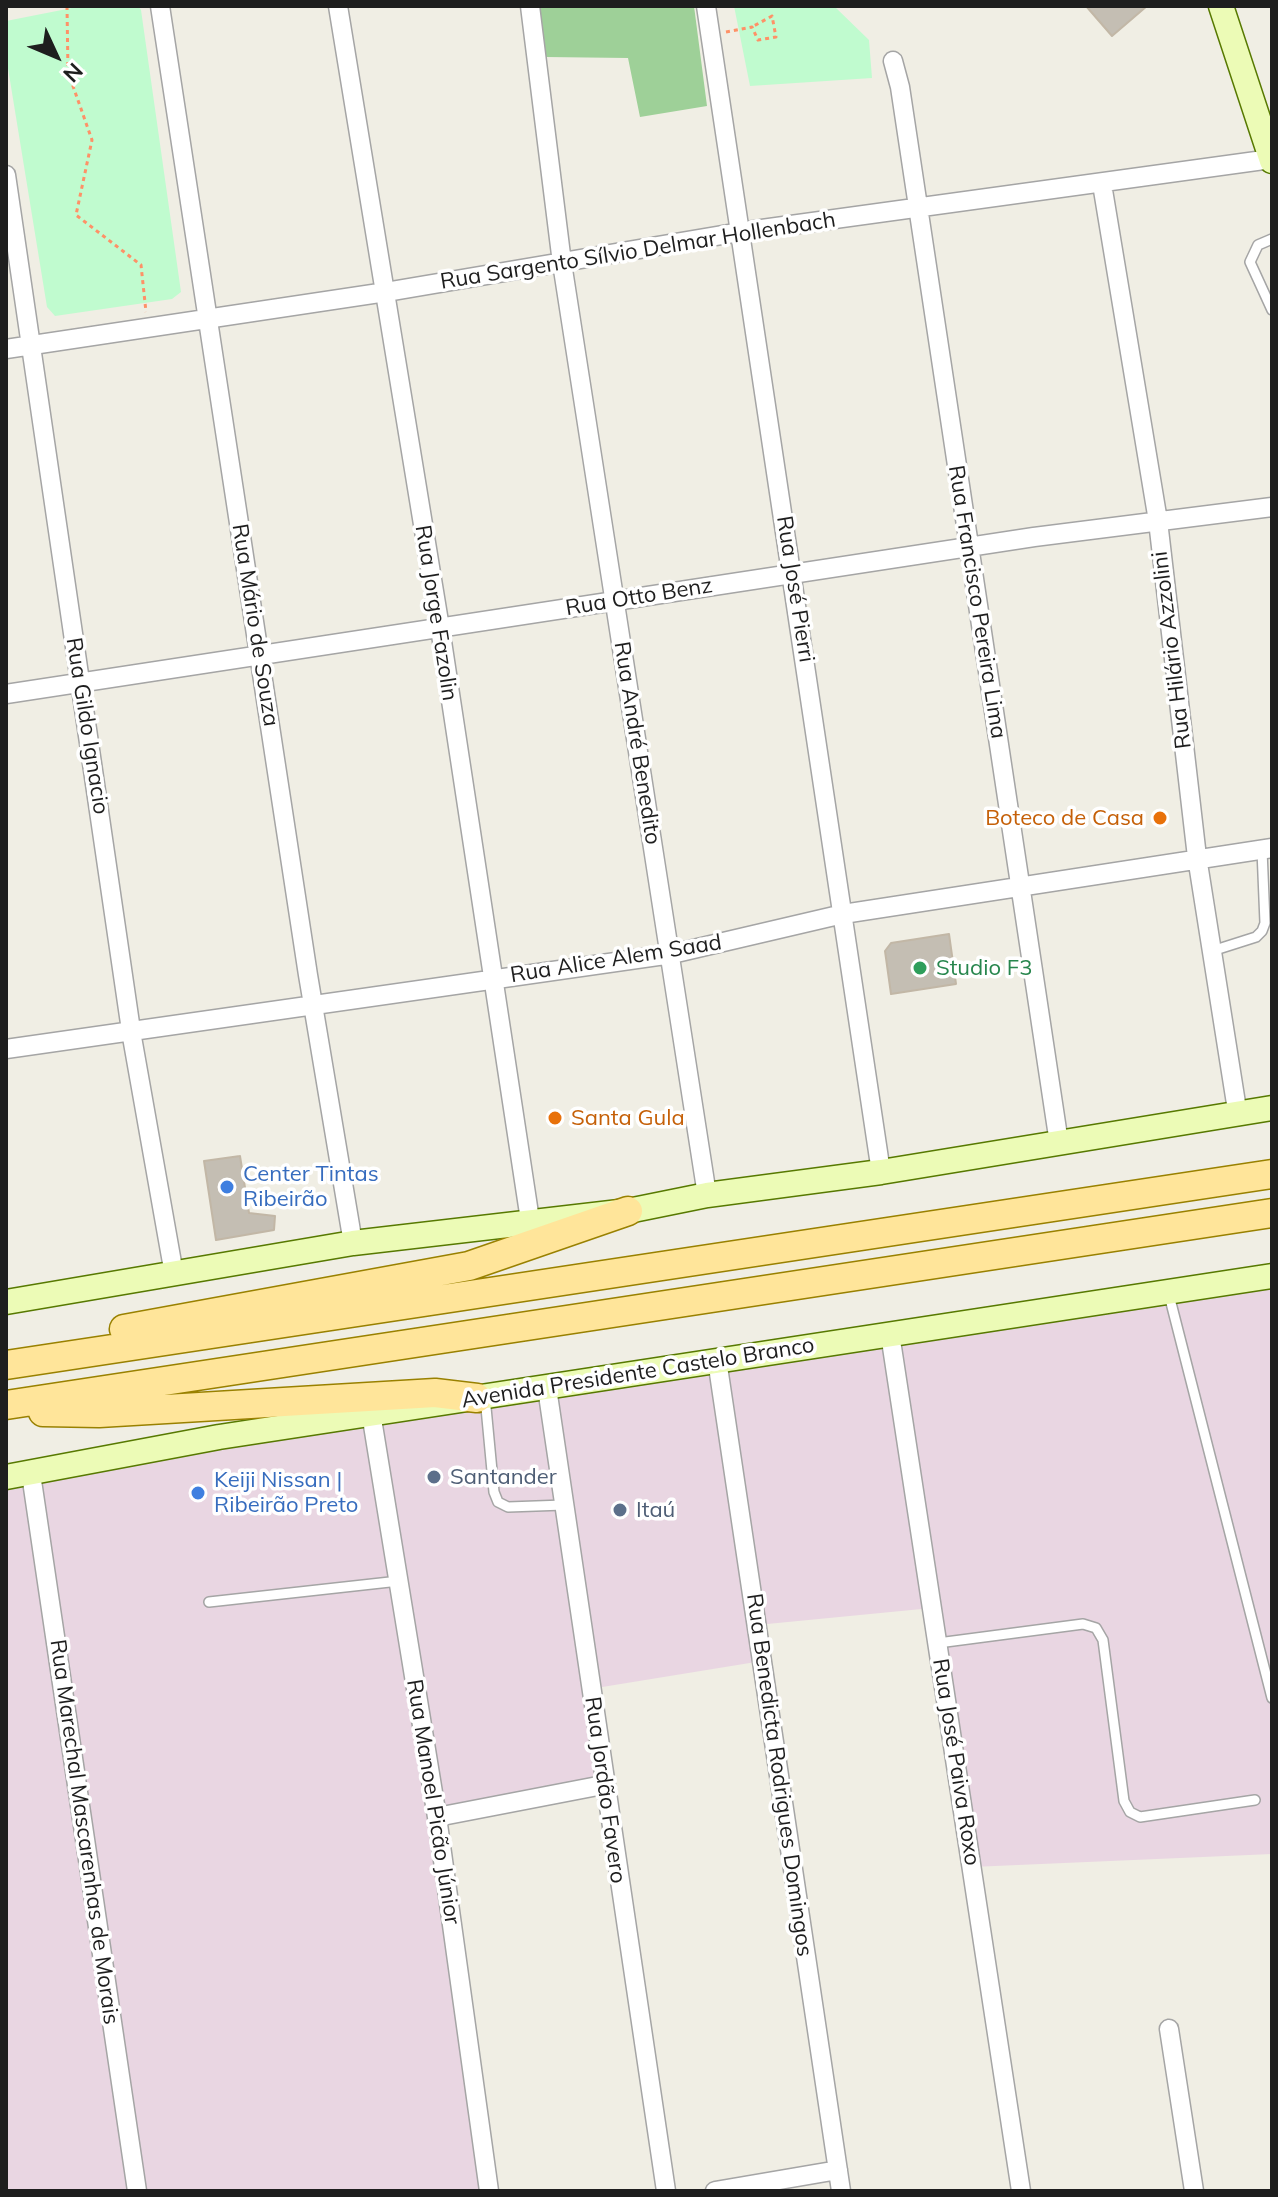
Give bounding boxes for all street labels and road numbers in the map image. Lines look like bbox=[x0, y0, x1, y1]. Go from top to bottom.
street label: Rua Sargento Sílvio Delmar Hollenbach bbox=[438, 207, 838, 295]
street label: Rua Francisco Pereira Lima bbox=[942, 463, 1012, 741]
street label: Rua José Pierri bbox=[770, 514, 820, 664]
street label: Rua Mário de Souza bbox=[226, 522, 284, 728]
street label: Rua Jorge Fazolin bbox=[409, 523, 463, 703]
street label: Rua Hilário Azzolini bbox=[1147, 550, 1197, 750]
street label: Rua Otto Benz bbox=[564, 572, 714, 622]
street label: Rua Gildo Ignacio bbox=[60, 636, 114, 816]
street label: Rua André Benedito bbox=[608, 640, 666, 846]
street label: Rua Alice Alem Saad bbox=[508, 929, 724, 989]
street label: Avenida Presidente Castelo Branco bbox=[460, 1332, 816, 1414]
street label: Rua Benedicta Rodrigues Domingos bbox=[740, 1592, 818, 1958]
street label: Rua Marechal Mascarenhas de Morais bbox=[44, 1638, 124, 2026]
street label: Rua José Paiva Roxo bbox=[927, 1657, 985, 1867]
street label: Rua Manoel Picão Júnior bbox=[401, 1678, 465, 1926]
street label: Rua Jordão Favero bbox=[579, 1695, 631, 1885]

